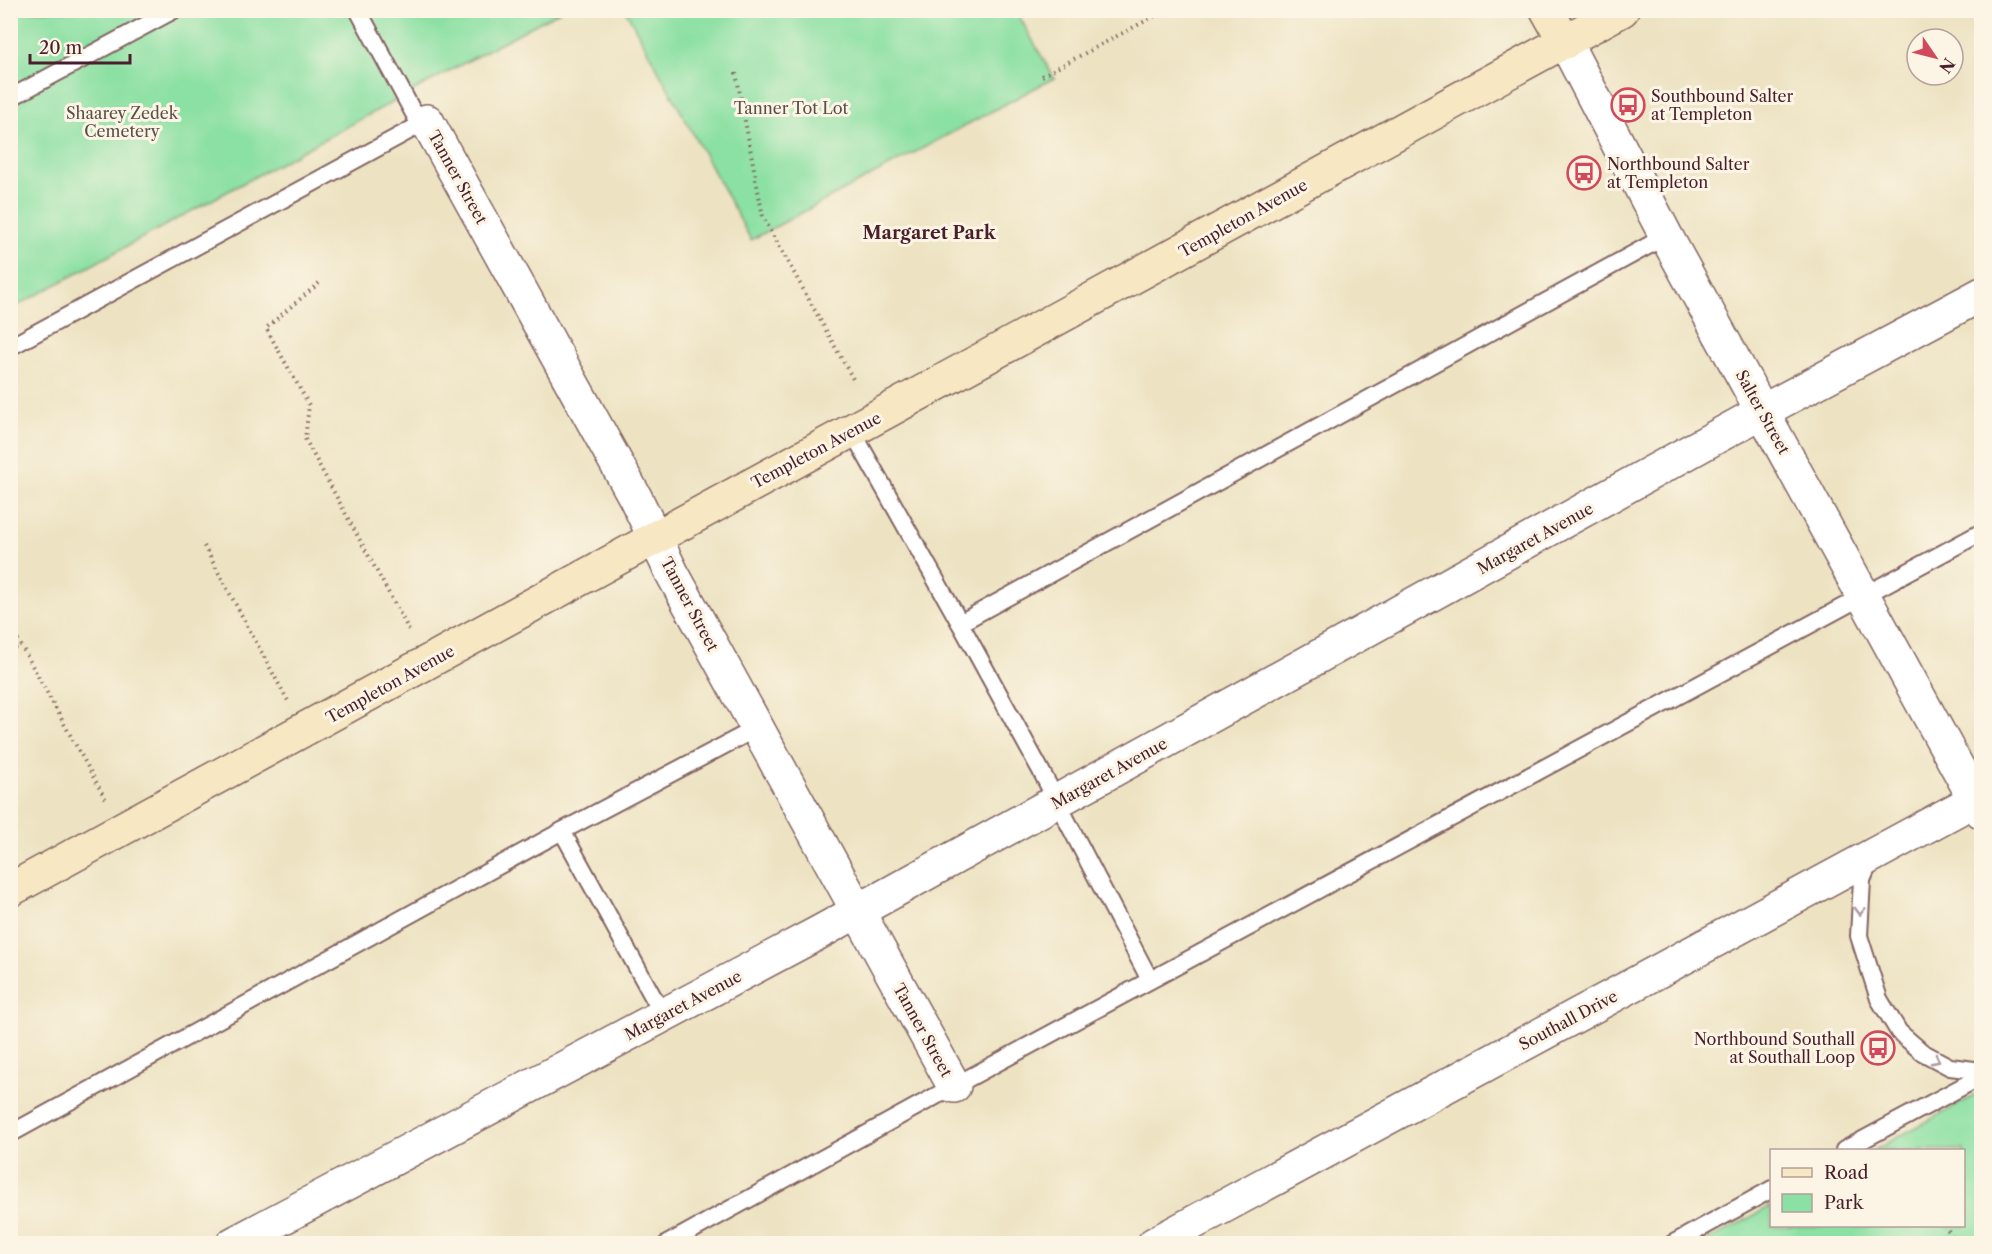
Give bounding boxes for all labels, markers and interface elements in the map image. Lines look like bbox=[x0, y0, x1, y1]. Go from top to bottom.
scale bar bbox=[30, 27, 130, 65]
north arrow bbox=[1905, 27, 1965, 87]
text: 20 m bbox=[39, 37, 83, 59]
text: N bbox=[1935, 54, 1959, 77]
place label: Southbound Salter at Templeton bbox=[1651, 86, 1794, 124]
bus stop icon: Southbound Salter at Templeton bbox=[1610, 87, 1646, 123]
park label: Tanner Tot Lot bbox=[734, 98, 848, 118]
park label: Shaarey Zedek Cemetery bbox=[66, 103, 179, 141]
street label: Tanner Street bbox=[424, 127, 492, 228]
place label: Northbound Salter at Templeton bbox=[1607, 154, 1750, 192]
bus stop icon: Northbound Salter at Templeton bbox=[1566, 155, 1602, 191]
street label: Templeton Avenue bbox=[1175, 174, 1311, 262]
district label: Margaret Park bbox=[863, 222, 997, 244]
street label: Salter Street bbox=[1732, 366, 1795, 458]
street label: Templeton Avenue bbox=[748, 407, 884, 493]
street label: Margaret Avenue bbox=[1473, 498, 1597, 578]
street label: Tanner Street bbox=[657, 553, 723, 655]
street label: Templeton Avenue bbox=[322, 640, 458, 728]
street label: Margaret Avenue bbox=[1047, 733, 1171, 813]
one-way arrow bbox=[1854, 907, 1867, 916]
street label: Margaret Avenue bbox=[621, 966, 745, 1044]
street label: Tanner Street bbox=[889, 980, 957, 1081]
street label: Southall Drive bbox=[1515, 986, 1621, 1054]
place label: Northbound Southall at Southall Loop bbox=[1694, 1029, 1855, 1067]
bus stop icon: Northbound Southall at Southall Loop bbox=[1860, 1030, 1896, 1066]
one-way arrow bbox=[1930, 1053, 1941, 1064]
legend bbox=[1770, 1149, 1965, 1227]
text: Road bbox=[1824, 1162, 1869, 1184]
text: Park bbox=[1824, 1192, 1865, 1214]

